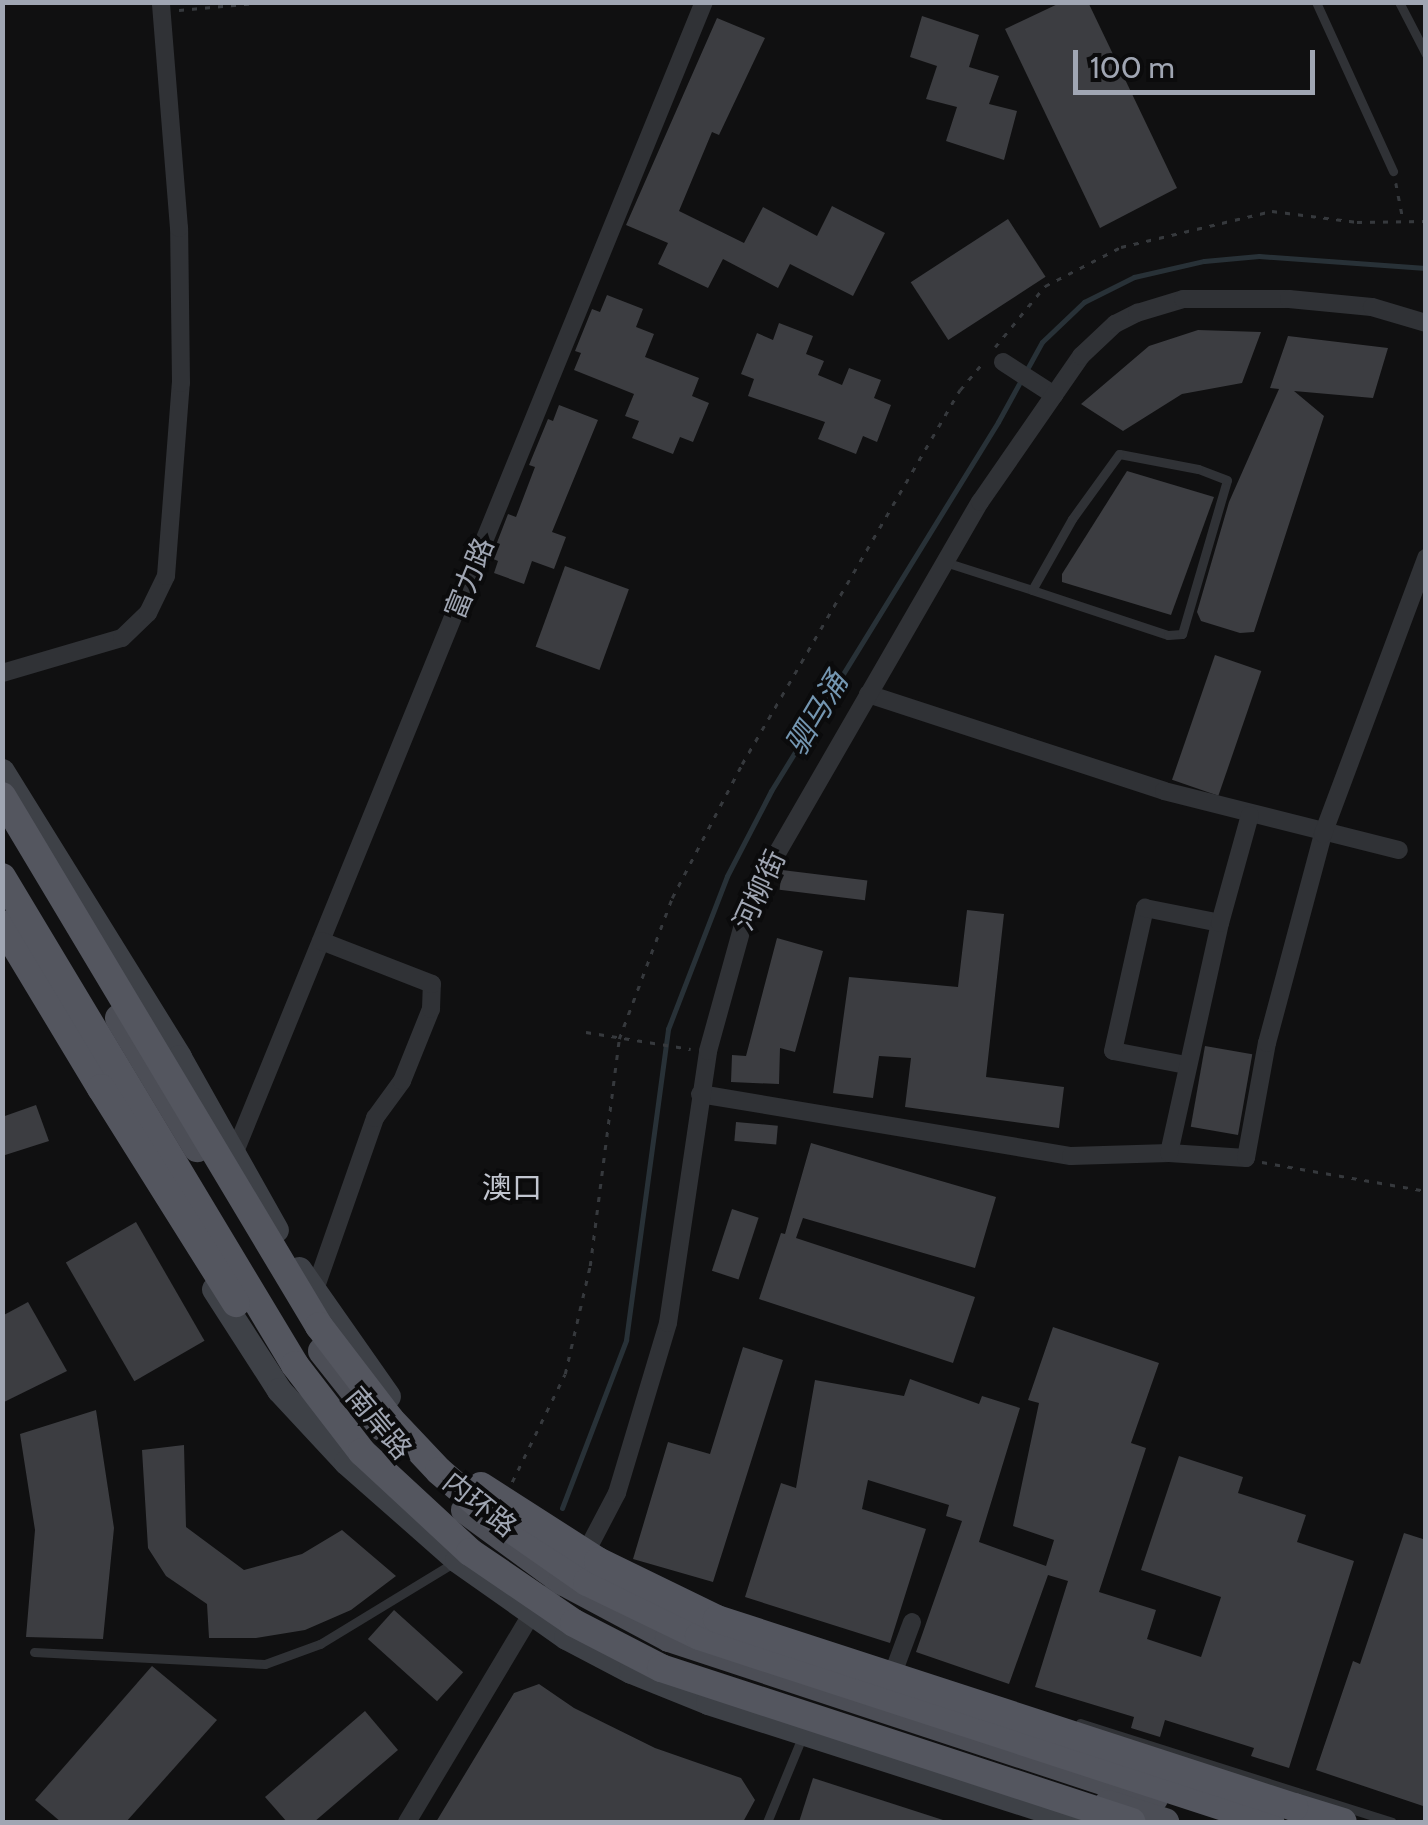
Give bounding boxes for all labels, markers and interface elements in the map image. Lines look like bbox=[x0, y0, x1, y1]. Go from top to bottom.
scale bar bbox=[1078, 30, 1320, 92]
text: 100 m bbox=[1090, 49, 1175, 86]
street label: 富力路 bbox=[438, 533, 500, 623]
water label: 驷马涌 bbox=[778, 666, 856, 762]
street label: 河柳街 bbox=[726, 845, 792, 935]
district label: 澳口 bbox=[482, 1170, 542, 1206]
street label: 南岸路 bbox=[339, 1380, 419, 1466]
street label: 内环路 bbox=[437, 1465, 523, 1543]

